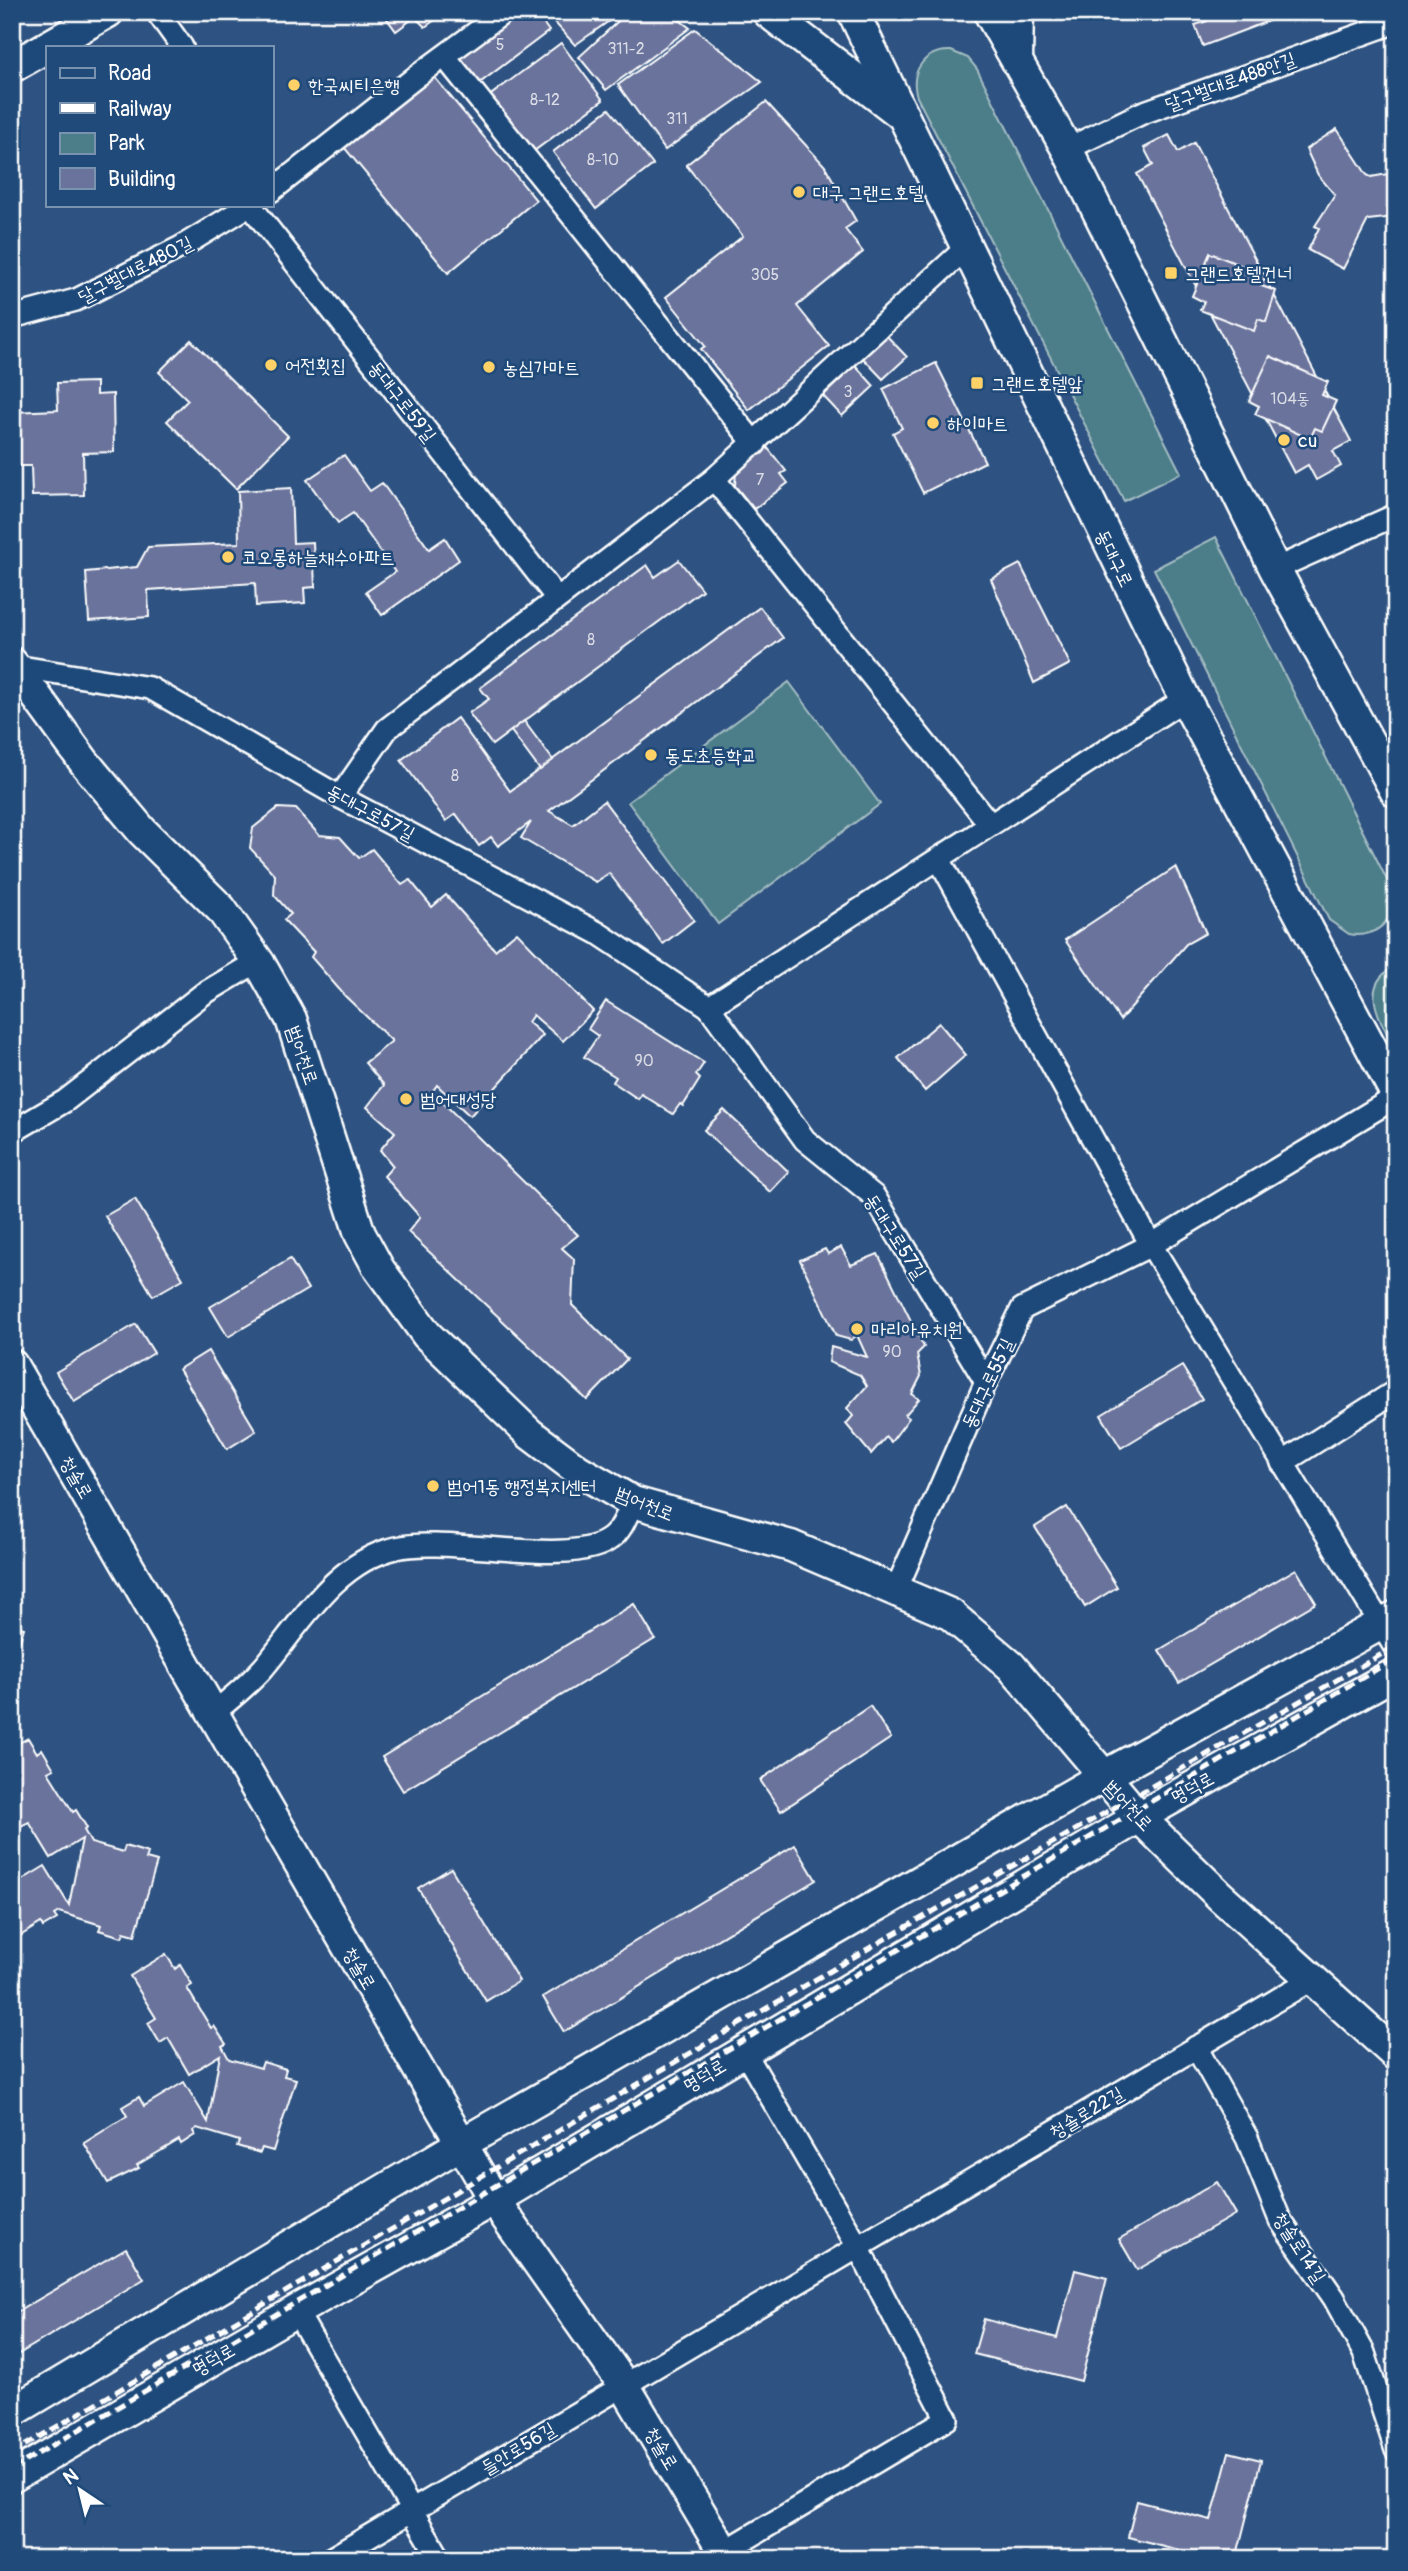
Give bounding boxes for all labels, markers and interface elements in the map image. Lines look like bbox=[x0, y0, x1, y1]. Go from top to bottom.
house number: 5 bbox=[496, 35, 504, 55]
house number: 311-2 bbox=[607, 39, 645, 59]
legend bbox=[46, 46, 273, 206]
street label: 달구벌대로488안길 bbox=[1162, 47, 1299, 117]
text: Road bbox=[108, 60, 152, 87]
place label: 한국씨티은행 bbox=[308, 74, 400, 98]
marker: 한국씨티은행 bbox=[286, 77, 302, 93]
house number: 8-12 bbox=[530, 90, 560, 110]
text: Railway bbox=[108, 96, 172, 123]
house number: 311 bbox=[666, 109, 688, 129]
text: Park bbox=[108, 130, 145, 157]
house number: 8-10 bbox=[587, 150, 619, 170]
text: Building bbox=[108, 166, 175, 193]
place label: 대구 그랜드호텔 bbox=[813, 181, 924, 205]
marker: 대구 그랜드호텔 bbox=[791, 184, 807, 200]
street label: 달구벌대로480길 bbox=[74, 231, 197, 309]
place label: 그랜드호텔건너 bbox=[1185, 262, 1292, 286]
house number: 305 bbox=[751, 265, 779, 285]
marker: 그랜드호텔건너 bbox=[1163, 265, 1179, 281]
place label: 어전횟집 bbox=[285, 354, 346, 378]
street label: 동대구로59길 bbox=[363, 356, 441, 447]
place label: 농심가마트 bbox=[503, 356, 579, 380]
marker: 어전횟집 bbox=[263, 357, 279, 373]
marker: 농심가마트 bbox=[481, 359, 497, 375]
place label: 그랜드호텔앞 bbox=[991, 372, 1083, 396]
marker: 그랜드호텔앞 bbox=[969, 375, 985, 391]
house number: 3 bbox=[844, 382, 853, 402]
house number: 104동 bbox=[1270, 389, 1310, 409]
place label: 하이마트 bbox=[947, 412, 1008, 436]
marker: 하이마트 bbox=[925, 415, 941, 431]
place label: cu bbox=[1298, 429, 1317, 453]
marker: cu bbox=[1276, 432, 1292, 448]
house number: 7 bbox=[756, 470, 765, 490]
street label: 동대구로 bbox=[1090, 526, 1138, 591]
place label: 코오롱하늘채수아파트 bbox=[242, 546, 395, 570]
marker: 코오롱하늘채수아파트 bbox=[220, 549, 236, 565]
house number: 8 bbox=[587, 630, 595, 650]
place label: 동도초등학교 bbox=[665, 744, 757, 768]
marker: 동도초등학교 bbox=[643, 747, 659, 763]
house number: 8 bbox=[451, 766, 459, 786]
street label: 동대구로57길 bbox=[322, 780, 419, 846]
street label: 범어천로 bbox=[281, 1023, 323, 1088]
house number: 90 bbox=[634, 1051, 654, 1071]
place label: 범어대성당 bbox=[420, 1088, 496, 1112]
marker: 범어대성당 bbox=[398, 1091, 414, 1107]
street label: 동대구로57길 bbox=[859, 1189, 932, 1284]
place label: 마리아유치원 bbox=[871, 1318, 963, 1342]
marker: 마리아유치원 bbox=[849, 1321, 865, 1337]
street label: 동대구로55길 bbox=[957, 1334, 1019, 1432]
house number: 90 bbox=[882, 1342, 902, 1362]
street label: 청솔로 bbox=[54, 1452, 98, 1503]
place label: 범어1동 행정복지센터 bbox=[447, 1475, 596, 1499]
marker: 범어1동 행정복지센터 bbox=[425, 1478, 441, 1494]
street label: 범어천로 bbox=[612, 1481, 677, 1527]
street label: 명덕로 bbox=[1167, 1766, 1218, 1809]
street label: 범어천로 bbox=[1099, 1775, 1158, 1836]
street label: 청솔로 bbox=[337, 1943, 381, 1994]
street label: 명덕로 bbox=[679, 2054, 730, 2098]
street label: 청솔로22길 bbox=[1045, 2081, 1128, 2144]
street label: 청솔로14길 bbox=[1267, 2208, 1331, 2287]
street label: 명덕로 bbox=[188, 2338, 239, 2382]
street label: 들안로56길 bbox=[477, 2417, 560, 2480]
street label: 청솔로 bbox=[639, 2423, 683, 2474]
north arrow bbox=[46, 2456, 116, 2526]
text: N bbox=[59, 2463, 83, 2490]

